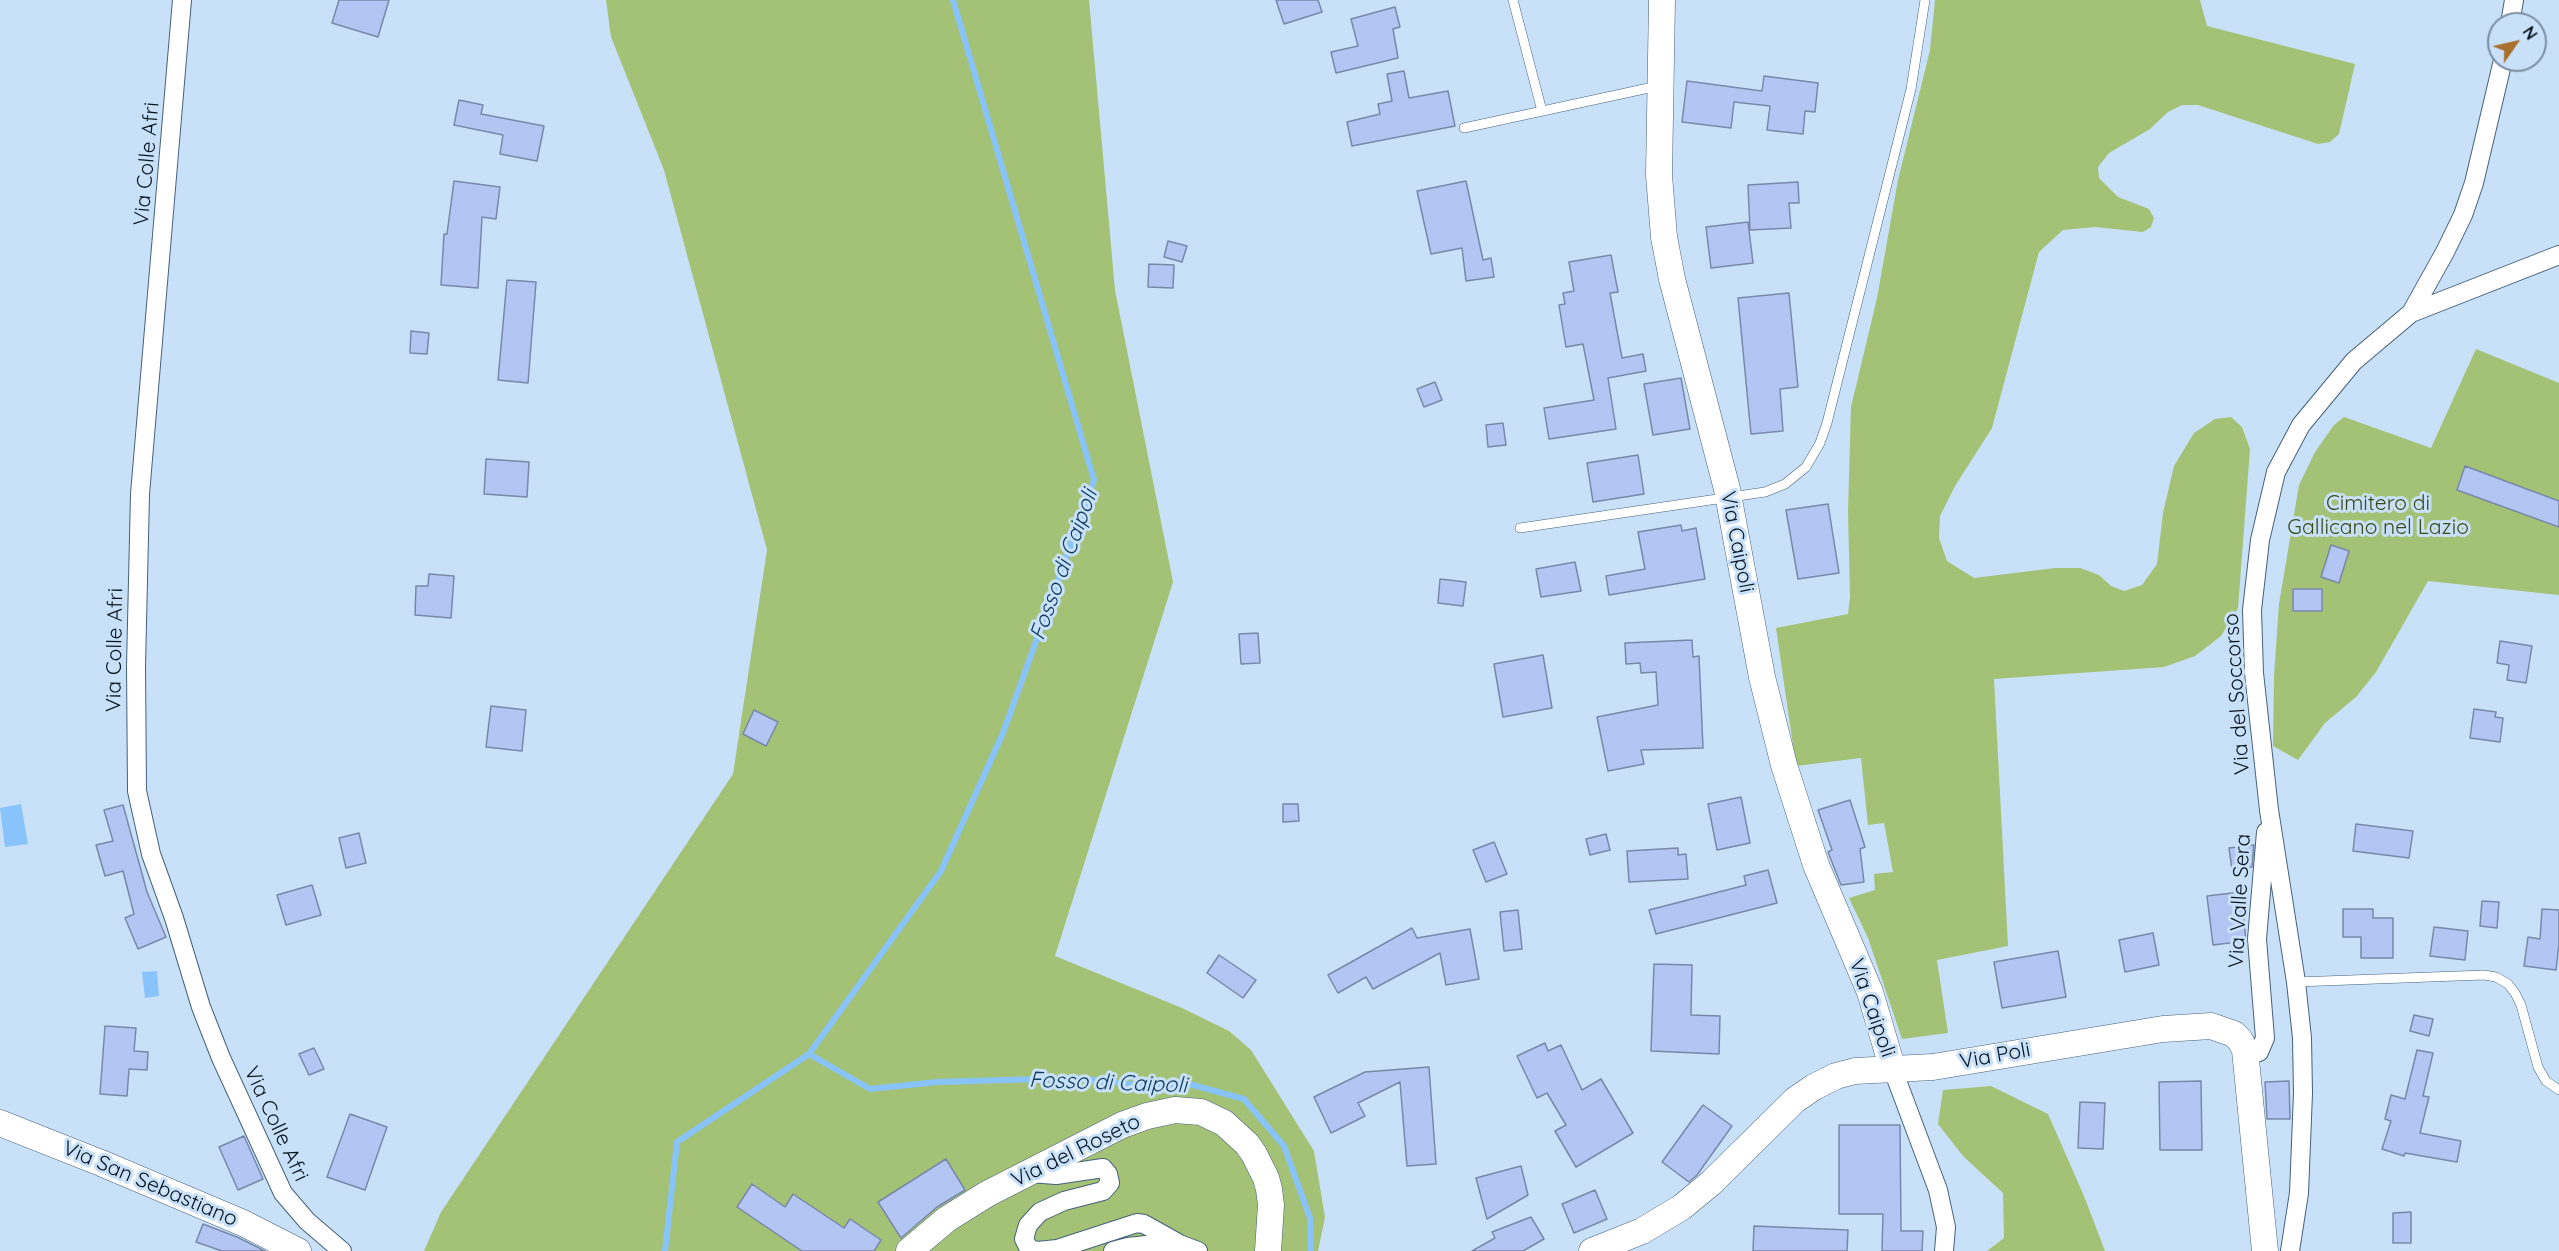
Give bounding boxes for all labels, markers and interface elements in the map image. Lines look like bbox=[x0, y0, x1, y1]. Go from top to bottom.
north arrow bbox=[2487, 12, 2547, 72]
text: N bbox=[2519, 23, 2542, 44]
street label: Via Colle Afri bbox=[129, 101, 165, 227]
water label: Fosso di Caipoli bbox=[1025, 486, 1103, 644]
street label: Via Caipoli bbox=[1715, 489, 1759, 595]
park label: Cimitero di Gallicano nel Lazio bbox=[2287, 491, 2469, 541]
street label: Via Colle Afri bbox=[101, 588, 129, 712]
street label: Via del Soccorso bbox=[2219, 613, 2255, 775]
street label: Via Valle Sera bbox=[2224, 833, 2256, 969]
street label: Via Caipoli bbox=[1843, 955, 1901, 1061]
street label: Via Poli bbox=[1958, 1037, 2032, 1075]
street label: Via Colle Afri bbox=[238, 1062, 314, 1186]
water label: Fosso di Caipoli bbox=[1028, 1067, 1188, 1099]
street label: Via del Roseto bbox=[1008, 1109, 1144, 1193]
street label: Via San Sebastiano bbox=[59, 1136, 241, 1232]

